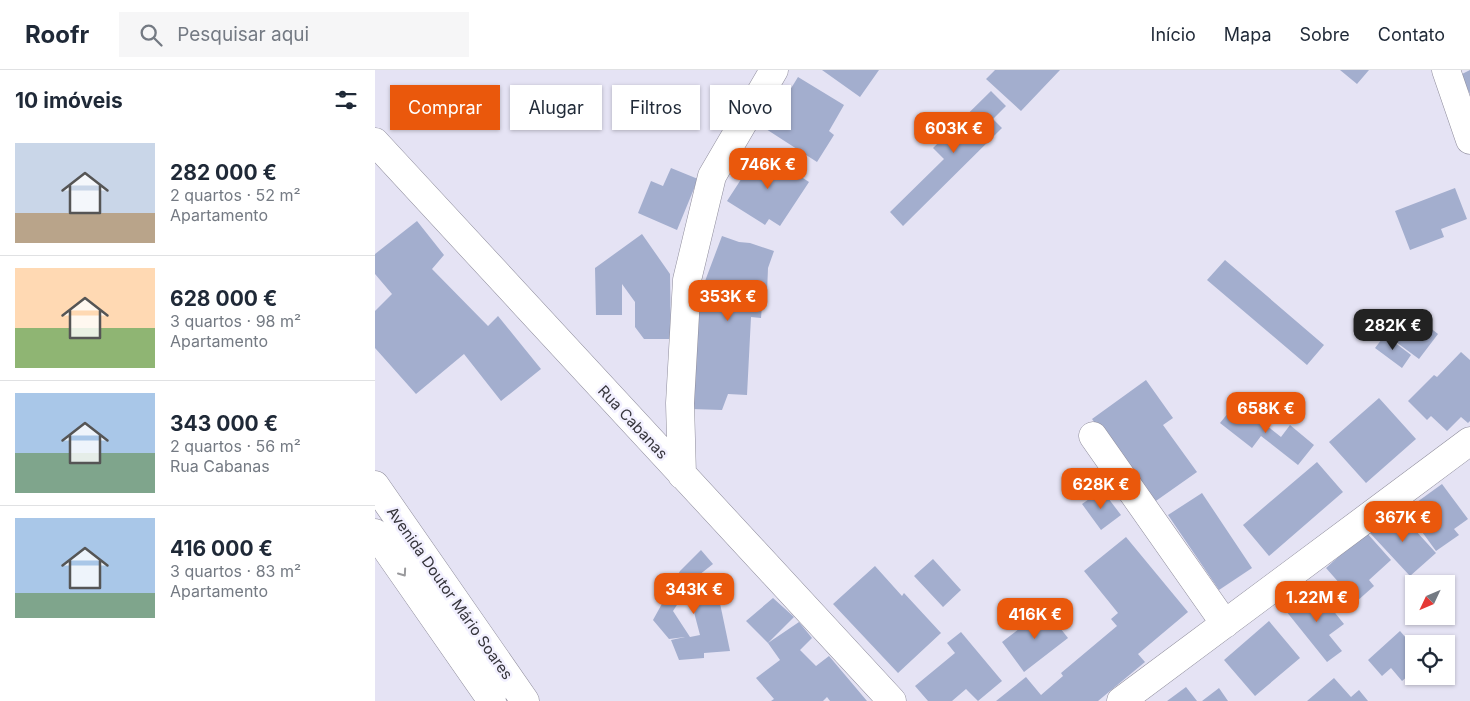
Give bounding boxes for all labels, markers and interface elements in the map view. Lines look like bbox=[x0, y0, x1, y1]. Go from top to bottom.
search box bbox=[119, 12, 469, 57]
text: Roofr bbox=[25, 20, 89, 49]
icon: search bbox=[137, 21, 165, 49]
text: Pesquisar aqui bbox=[177, 23, 309, 46]
text: Início bbox=[1151, 24, 1196, 45]
text: Mapa bbox=[1224, 24, 1271, 45]
text: Sobre bbox=[1299, 24, 1350, 45]
text: Contato bbox=[1378, 24, 1445, 45]
chip: Comprar bbox=[390, 85, 500, 130]
chip: Alugar bbox=[510, 85, 602, 130]
chip: Filtros bbox=[612, 85, 700, 130]
chip: Novo bbox=[710, 85, 791, 130]
icon: filters bbox=[332, 86, 360, 114]
text: 10 imóveis bbox=[15, 88, 123, 113]
pin: 603K € bbox=[913, 112, 995, 154]
text: 603K € bbox=[925, 118, 983, 138]
pin: 746K € bbox=[727, 148, 809, 190]
text: 746K € bbox=[740, 154, 796, 174]
text: 282 000 € bbox=[170, 160, 277, 185]
icon: home bbox=[55, 163, 115, 223]
text: 2 quartos · 52 m² bbox=[170, 185, 301, 205]
text: Apartamento bbox=[170, 205, 268, 225]
pin: 353K € bbox=[687, 280, 769, 322]
text: 628 000 € bbox=[170, 286, 277, 311]
text: 353K € bbox=[699, 286, 757, 306]
icon: home bbox=[55, 288, 115, 348]
pin: 282K € bbox=[1352, 308, 1434, 351]
text: 3 quartos · 98 m² bbox=[170, 311, 301, 331]
text: 282K € bbox=[1365, 315, 1421, 335]
text: Apartamento bbox=[170, 331, 268, 351]
street label: Rua Cabanas bbox=[594, 381, 672, 463]
pin: 658K € bbox=[1225, 392, 1307, 434]
text: 658K € bbox=[1237, 398, 1295, 418]
text: 343 000 € bbox=[170, 411, 278, 436]
icon: home bbox=[55, 413, 115, 473]
text: 2 quartos · 56 m² bbox=[170, 436, 301, 456]
text: Rua Cabanas bbox=[170, 456, 270, 476]
pin: 628K € bbox=[1060, 468, 1142, 510]
text: 628K € bbox=[1072, 474, 1130, 494]
pin: 367K € bbox=[1362, 500, 1444, 543]
street label: Avenida Doutor Mário Soares bbox=[383, 503, 517, 683]
text: 367K € bbox=[1375, 507, 1431, 527]
text: 416 000 € bbox=[170, 536, 273, 561]
icon: home bbox=[55, 538, 115, 598]
text: 3 quartos · 83 m² bbox=[170, 561, 301, 581]
one-way arrow bbox=[397, 567, 406, 577]
pin: 343K € bbox=[653, 572, 735, 615]
north arrow bbox=[1405, 575, 1455, 625]
map controls bbox=[1405, 575, 1455, 685]
text: 343K € bbox=[665, 579, 723, 599]
pin: 1.22M € bbox=[1271, 580, 1363, 623]
text: Apartamento bbox=[170, 581, 268, 601]
text: 1.22M € bbox=[1286, 587, 1348, 607]
pin: 416K € bbox=[994, 598, 1076, 640]
text: 416K € bbox=[1008, 604, 1062, 624]
button: locate bbox=[1405, 635, 1455, 685]

